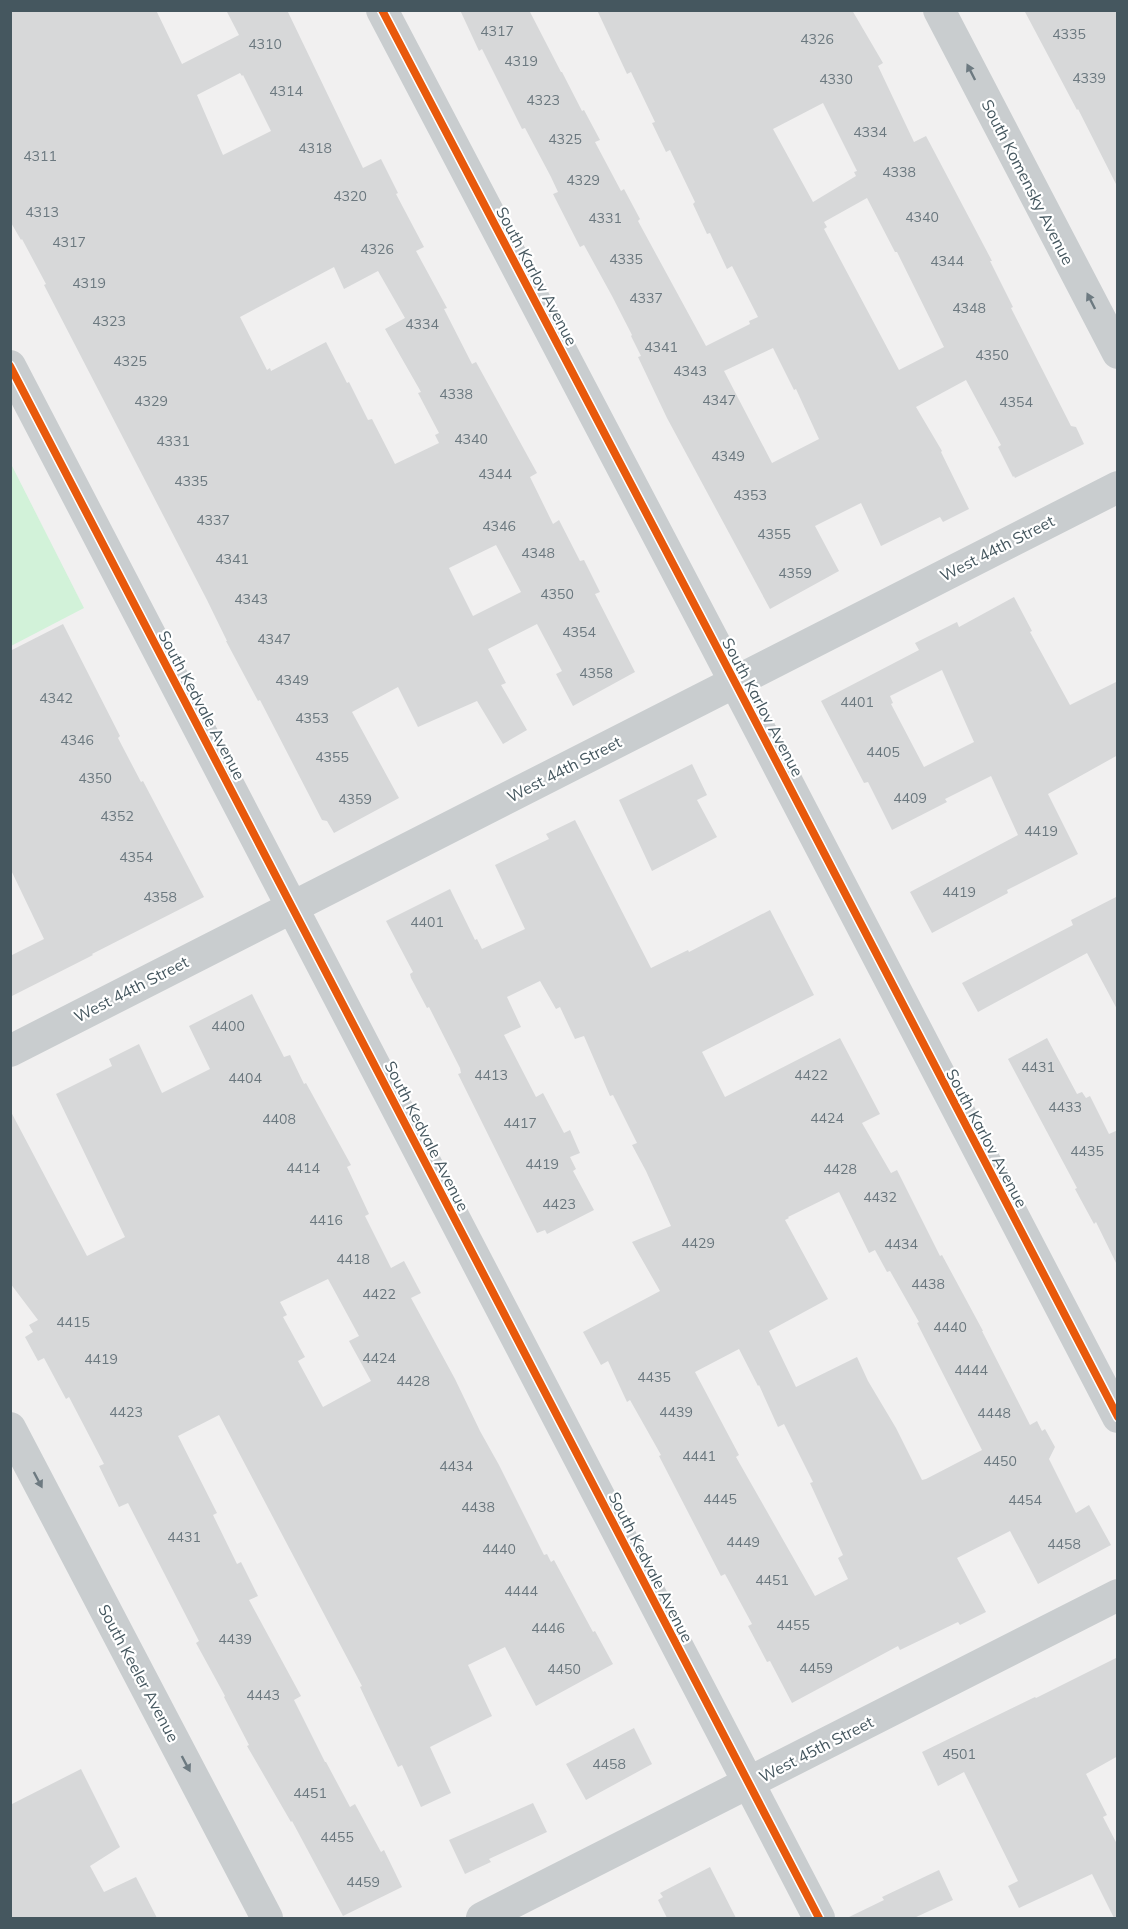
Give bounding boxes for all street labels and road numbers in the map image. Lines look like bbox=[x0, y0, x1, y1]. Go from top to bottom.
street label: South Komensky Avenue bbox=[978, 96, 1078, 268]
street label: South Karlov Avenue bbox=[492, 203, 582, 349]
street label: West 44th Street bbox=[936, 510, 1058, 585]
street label: South Kedvale Avenue bbox=[154, 627, 250, 783]
street label: South Karlov Avenue bbox=[718, 634, 808, 780]
street label: West 44th Street bbox=[503, 731, 625, 806]
street label: West 44th Street bbox=[70, 951, 192, 1026]
street label: South Kedvale Avenue bbox=[380, 1057, 474, 1215]
street label: South Karlov Avenue bbox=[942, 1065, 1032, 1211]
street label: South Kedvale Avenue bbox=[604, 1488, 698, 1646]
street label: South Keeler Avenue bbox=[94, 1601, 184, 1745]
street label: West 45th Street bbox=[755, 1711, 877, 1786]

